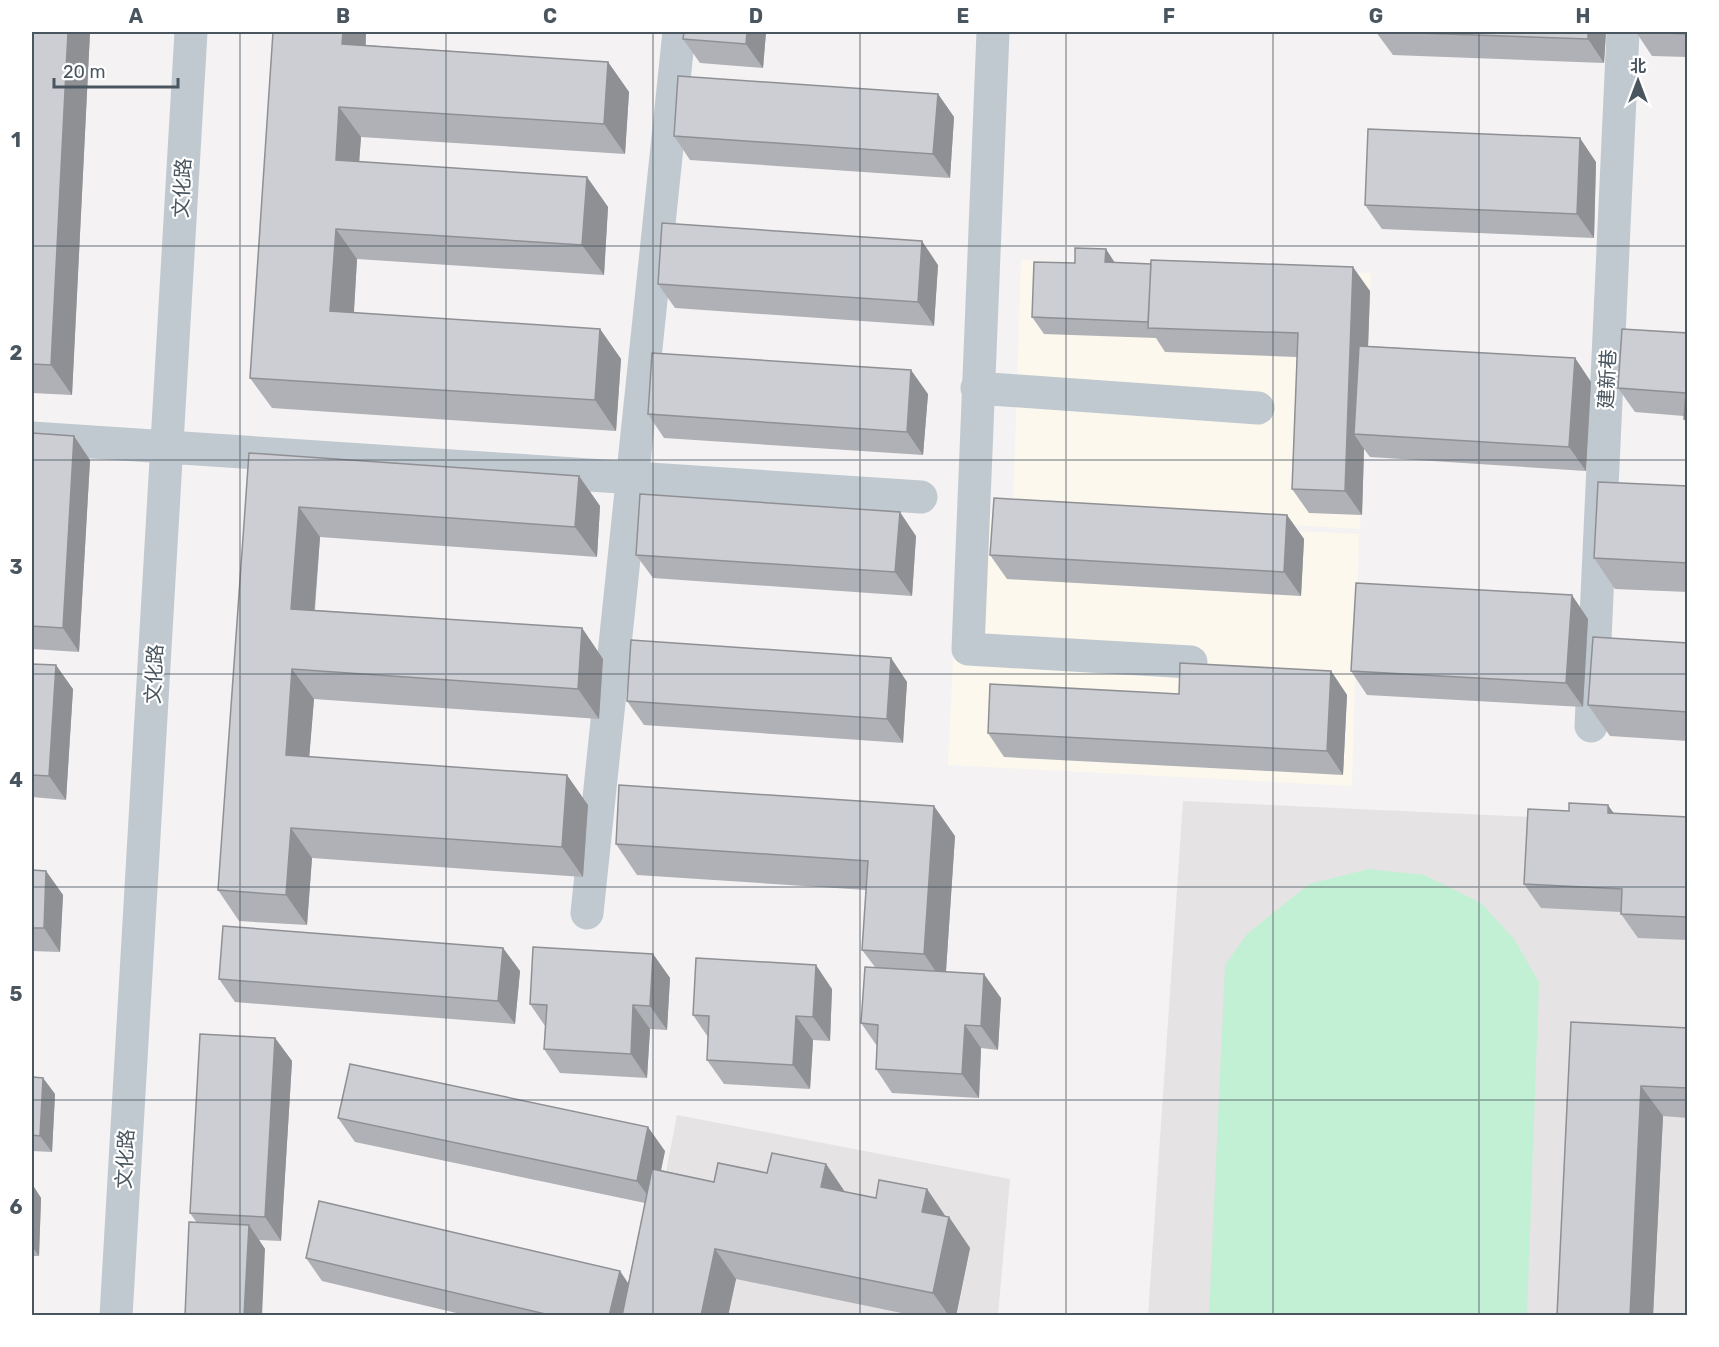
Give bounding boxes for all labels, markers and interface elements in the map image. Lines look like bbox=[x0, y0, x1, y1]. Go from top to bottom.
text: A bbox=[129, 4, 144, 28]
text: B bbox=[336, 4, 350, 28]
text: C bbox=[543, 4, 557, 28]
text: D bbox=[749, 4, 763, 28]
text: E bbox=[957, 4, 969, 28]
text: F bbox=[1163, 4, 1175, 28]
text: G bbox=[1369, 4, 1383, 28]
text: H bbox=[1576, 4, 1590, 28]
scale bar bbox=[54, 51, 178, 89]
north arrow bbox=[1608, 51, 1668, 111]
text: 北 bbox=[1630, 57, 1646, 76]
text: 20 m bbox=[63, 61, 105, 83]
text: 1 bbox=[11, 128, 21, 152]
street label: 文化路 bbox=[168, 157, 196, 219]
text: 2 bbox=[10, 341, 23, 365]
street label: 建新巷 bbox=[1593, 348, 1621, 410]
text: 3 bbox=[9, 555, 23, 579]
street label: 文化路 bbox=[140, 643, 168, 705]
text: 4 bbox=[9, 768, 23, 792]
text: 5 bbox=[10, 982, 23, 1006]
street label: 文化路 bbox=[111, 1128, 139, 1190]
text: 6 bbox=[9, 1195, 23, 1219]

